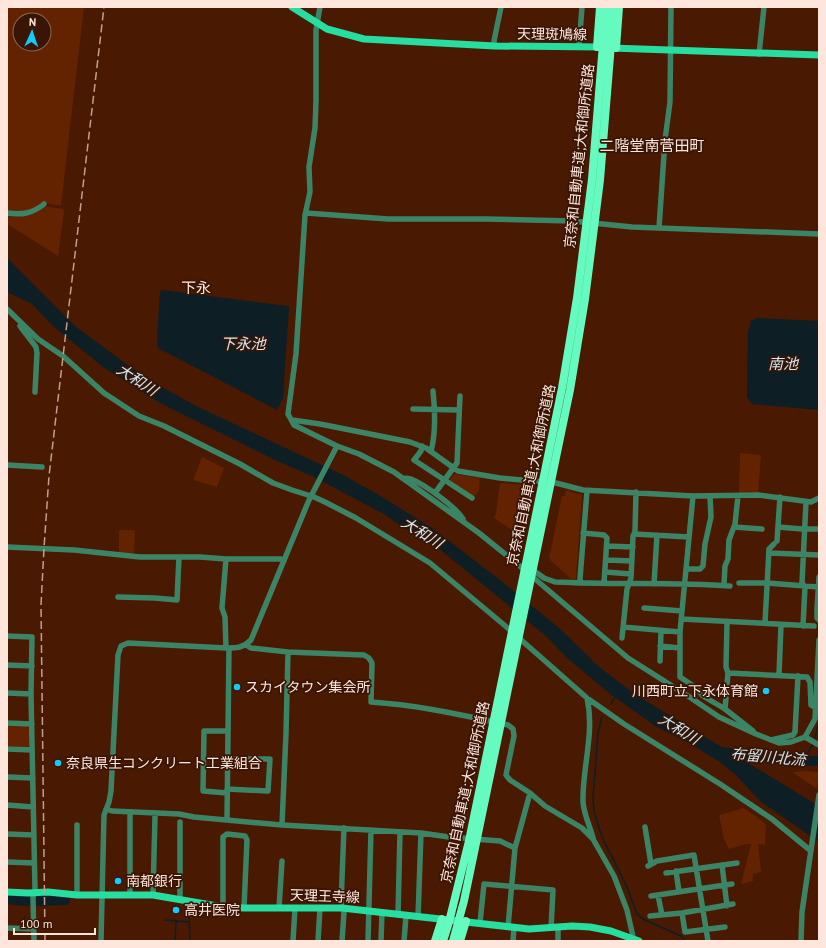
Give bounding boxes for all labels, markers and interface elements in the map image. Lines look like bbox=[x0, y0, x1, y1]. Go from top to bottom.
north arrow bbox=[12, 12, 52, 52]
text: N bbox=[29, 15, 37, 29]
street label: 天理斑鳩線 bbox=[517, 24, 587, 44]
street label: 京奈和自動車道;大和御所道路 bbox=[560, 63, 598, 249]
district label: 二階堂南菅田町 bbox=[599, 136, 705, 155]
district label: 下永 bbox=[181, 278, 211, 297]
water label: 下永池 bbox=[220, 334, 267, 353]
water label: 南池 bbox=[768, 354, 800, 373]
water label: 大和川 bbox=[113, 359, 163, 401]
street label: 京奈和自動車道;大和御所道路 bbox=[503, 382, 559, 568]
water label: 大和川 bbox=[398, 513, 448, 554]
place label: スカイタウン集会所 bbox=[245, 678, 370, 696]
marker: スカイタウン集会所 bbox=[232, 682, 242, 692]
place label: 川西町立下永体育館 bbox=[632, 682, 758, 700]
marker: 川西町立下永体育館 bbox=[761, 686, 771, 696]
street label: 京奈和自動車道;大和御所道路 bbox=[437, 699, 493, 885]
water label: 大和川 bbox=[655, 709, 705, 749]
water label: 布留川北流 bbox=[730, 744, 808, 769]
place label: 奈良県生コンクリート工業組合 bbox=[66, 754, 262, 772]
marker: 奈良県生コンクリート工業組合 bbox=[53, 758, 63, 768]
place label: 南都銀行 bbox=[126, 872, 182, 890]
marker: 南都銀行 bbox=[113, 876, 123, 886]
street label: 天理王寺線 bbox=[290, 886, 360, 906]
place label: 高井医院 bbox=[184, 901, 240, 919]
marker: 高井医院 bbox=[171, 905, 181, 915]
scale bar bbox=[14, 910, 95, 936]
text: 100 m bbox=[20, 916, 53, 931]

